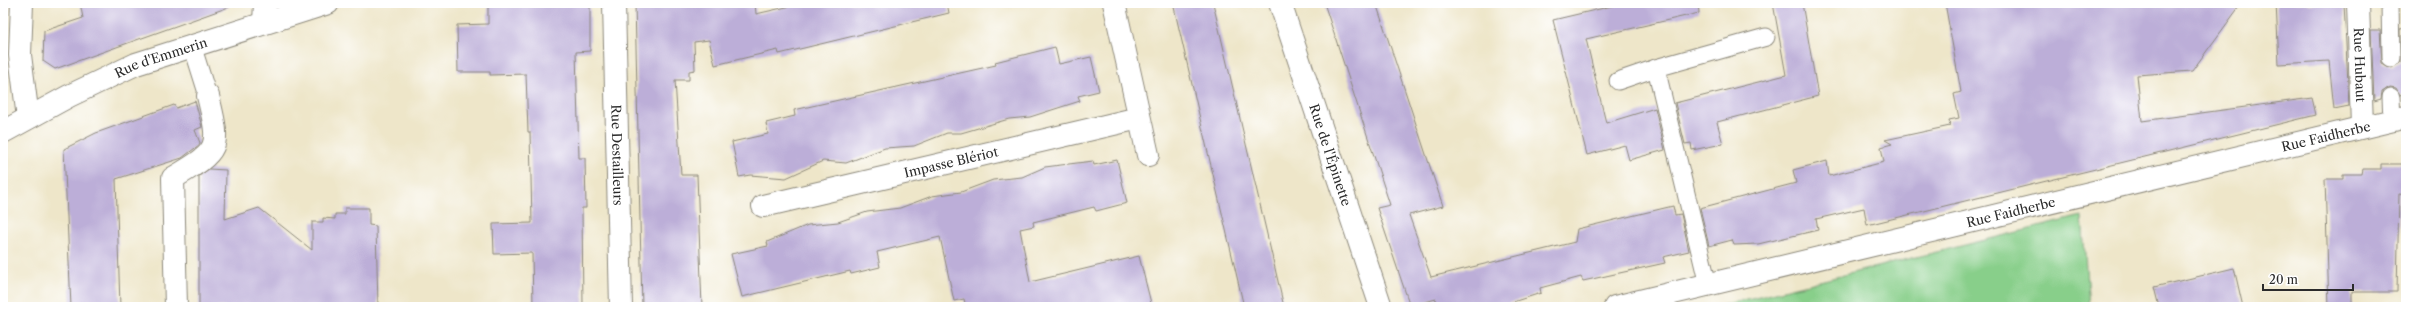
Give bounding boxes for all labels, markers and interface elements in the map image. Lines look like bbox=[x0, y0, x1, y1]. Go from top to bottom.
street label: Rue Hubaut bbox=[2351, 27, 2369, 103]
street label: Rue d'Emmerin bbox=[112, 34, 209, 81]
street label: Rue de l'Épinette bbox=[1306, 102, 1355, 208]
street label: Rue Destailleurs bbox=[608, 104, 627, 206]
street label: Rue Faidherbe bbox=[2280, 118, 2372, 155]
street label: Impasse Blériot bbox=[902, 143, 1000, 181]
street label: Rue Faidherbe bbox=[1965, 194, 2057, 230]
scale bar bbox=[2263, 266, 2353, 292]
text: 20 m bbox=[2269, 272, 2298, 287]

